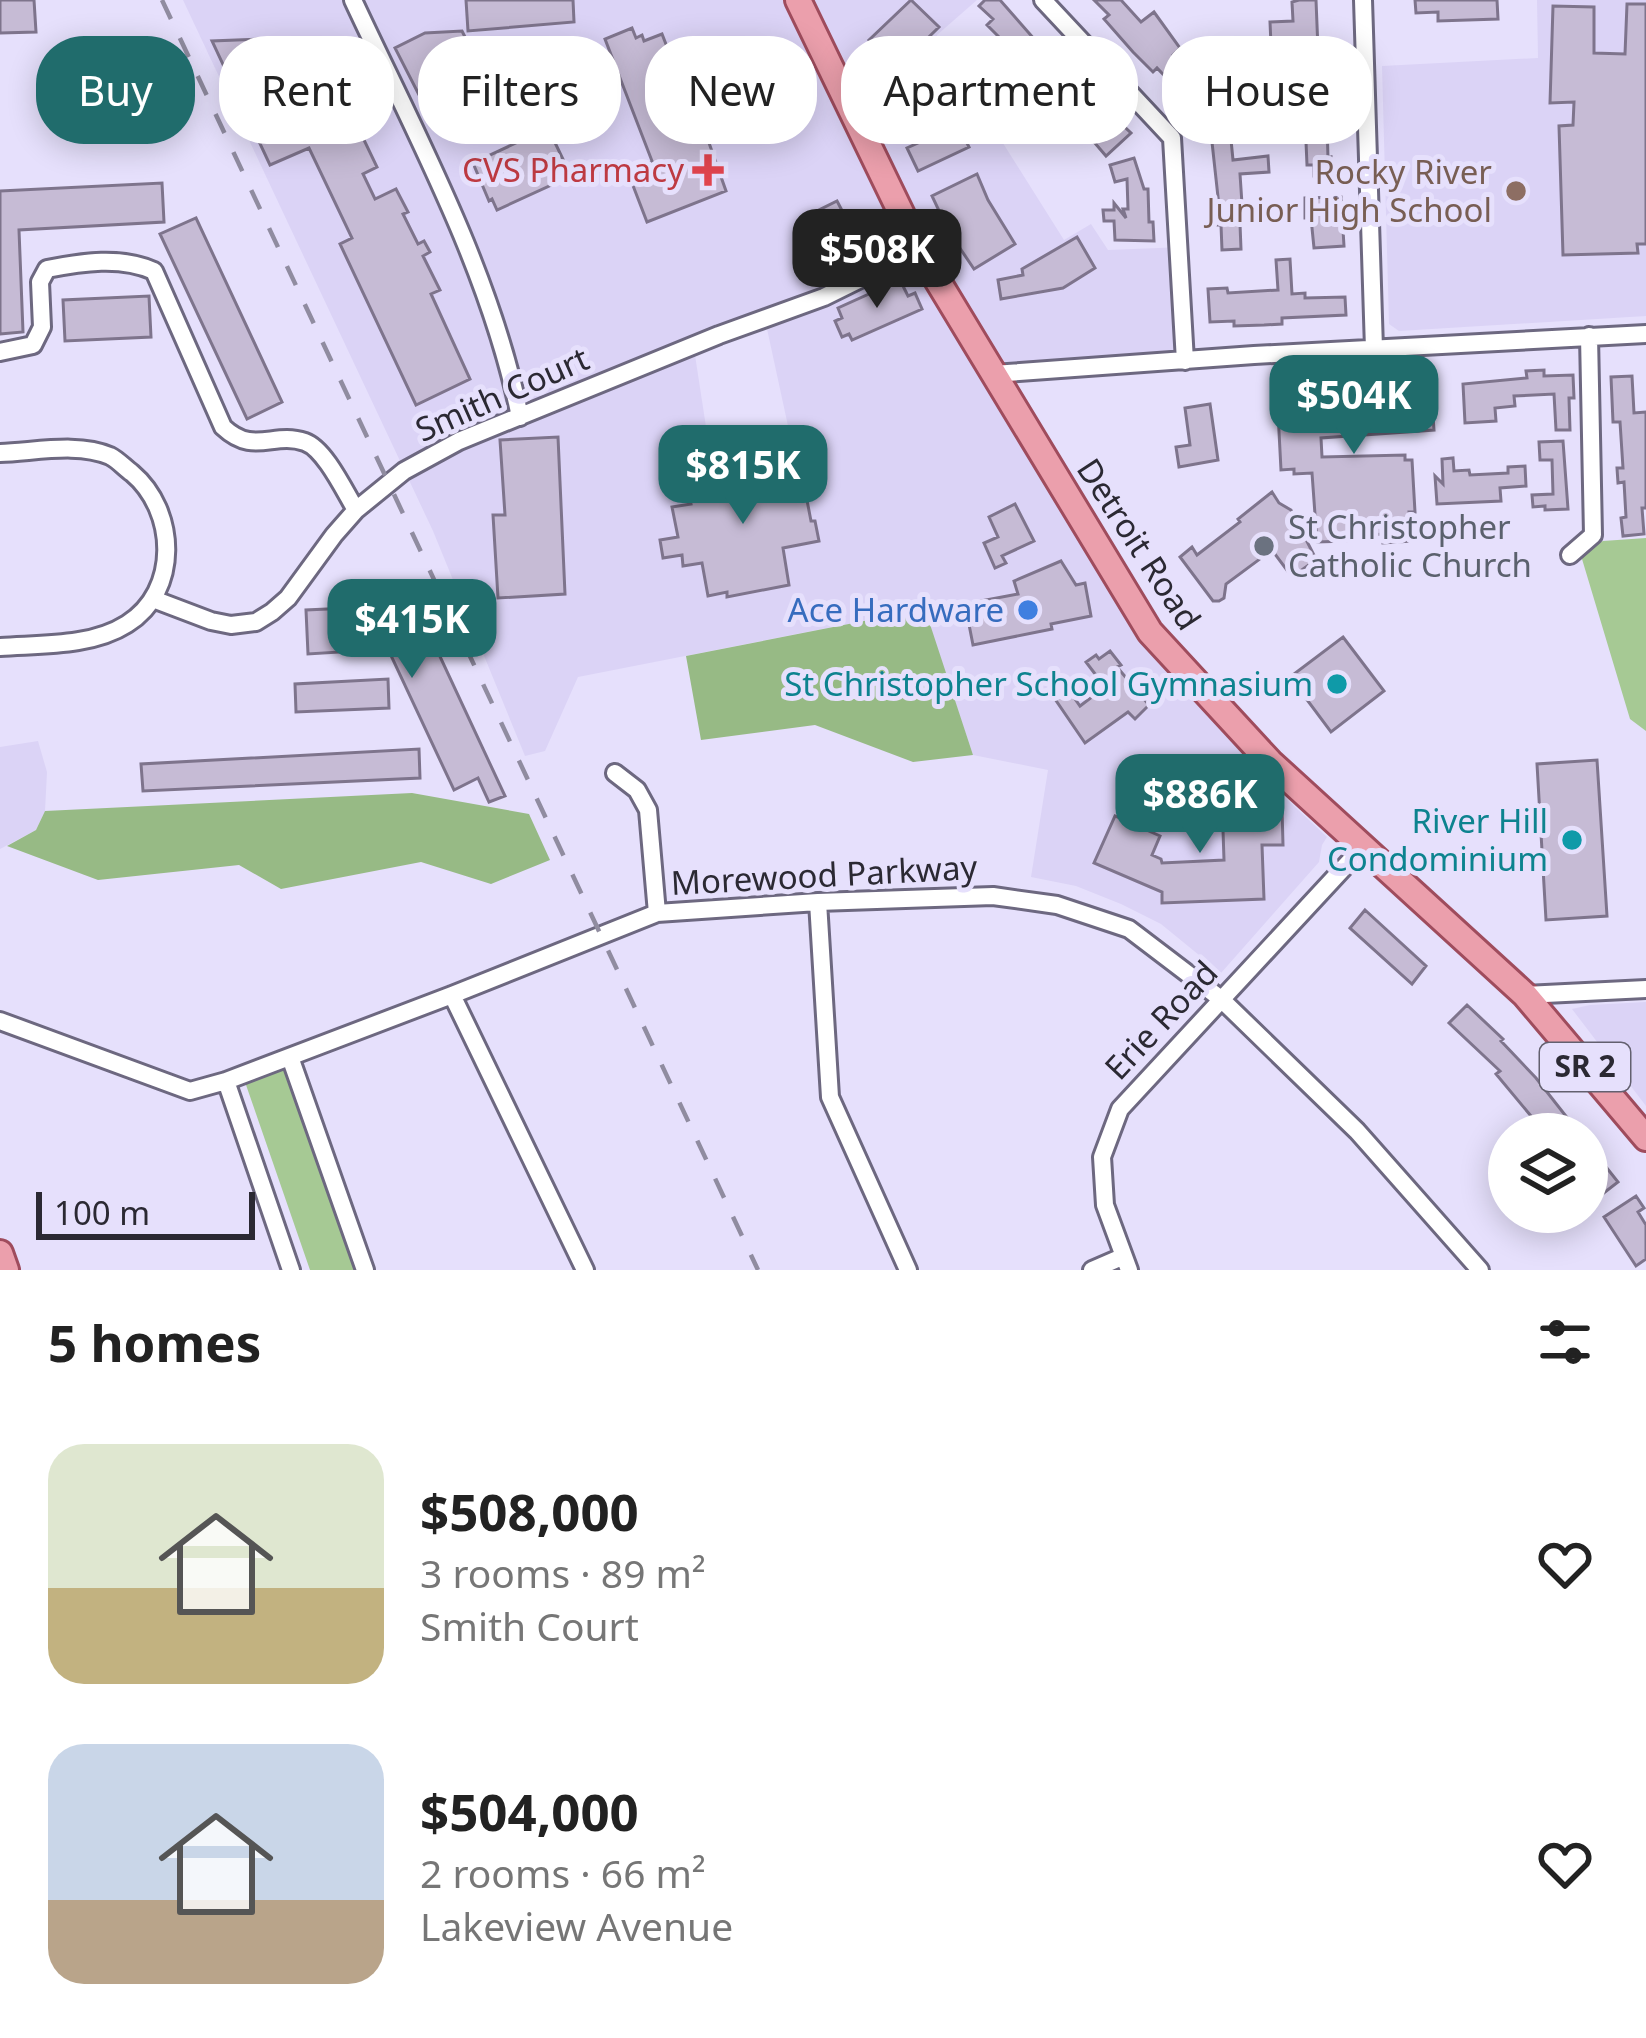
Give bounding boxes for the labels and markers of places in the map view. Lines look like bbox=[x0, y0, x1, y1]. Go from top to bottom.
place label: CVS Pharmacy bbox=[462, 147, 684, 192]
place label: Rocky River Junior High School bbox=[1203, 149, 1492, 232]
marker: CVS Pharmacy bbox=[695, 157, 721, 183]
marker: Rocky River Junior High School bbox=[1503, 178, 1529, 204]
pin: $508K bbox=[793, 209, 961, 311]
pin: $504K bbox=[1270, 355, 1438, 457]
pin: $815K bbox=[659, 425, 827, 527]
place label: St Christopher Catholic Church bbox=[1288, 504, 1532, 587]
marker: St Christopher Catholic Church bbox=[1251, 533, 1277, 559]
pin: $415K bbox=[328, 579, 496, 681]
place label: Ace Hardware bbox=[788, 587, 1004, 632]
marker: Ace Hardware bbox=[1015, 597, 1041, 623]
place label: St Christopher School Gymnasium bbox=[784, 661, 1313, 706]
marker: St Christopher School Gymnasium bbox=[1324, 671, 1350, 697]
pin: $886K bbox=[1116, 754, 1284, 856]
place label: River Hill Condominium bbox=[1327, 798, 1548, 881]
marker: River Hill Condominium bbox=[1559, 827, 1585, 853]

